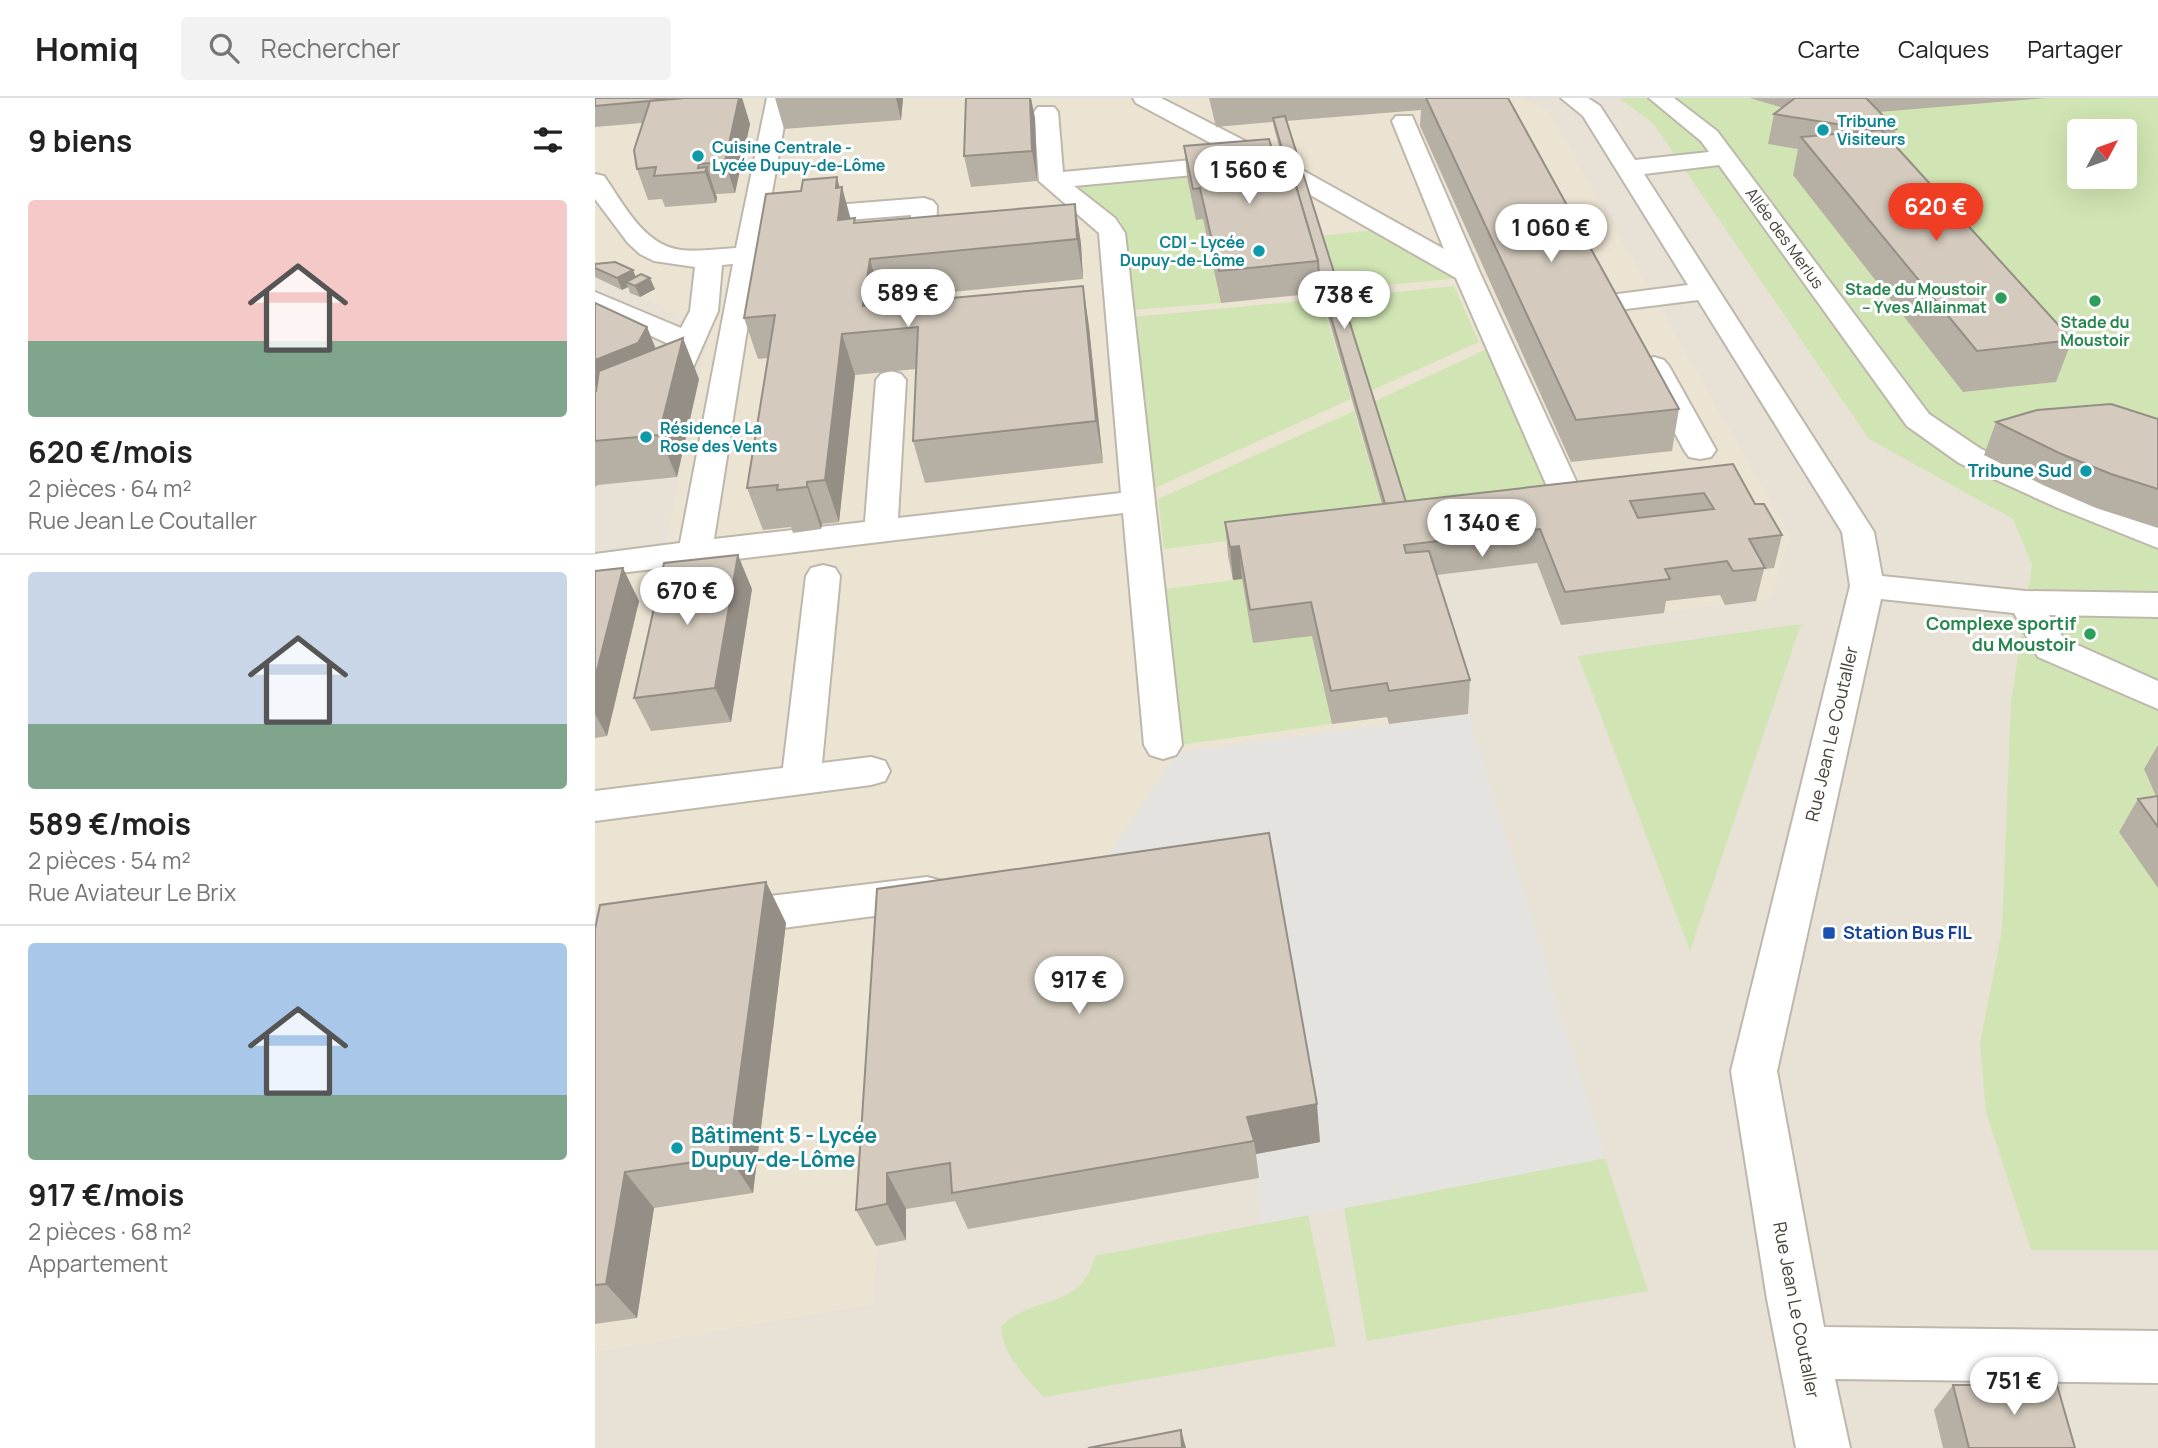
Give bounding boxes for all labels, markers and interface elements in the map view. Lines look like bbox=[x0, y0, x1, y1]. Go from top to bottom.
search box bbox=[181, 17, 671, 80]
text: Homiq bbox=[35, 26, 139, 71]
icon: search bbox=[205, 29, 243, 67]
text: Rechercher bbox=[261, 30, 401, 66]
text: Carte bbox=[1798, 32, 1860, 65]
text: Calques bbox=[1898, 32, 1989, 65]
text: Partager bbox=[2027, 32, 2123, 65]
place label: Tribune Visiteurs bbox=[1837, 110, 1906, 150]
north arrow bbox=[2067, 119, 2137, 189]
map controls bbox=[2067, 119, 2137, 189]
text: 9 biens bbox=[28, 120, 132, 161]
icon: filters bbox=[529, 121, 567, 159]
marker: Tribune Visiteurs bbox=[1815, 122, 1831, 138]
place label: Cuisine Centrale - Lycée Dupuy-de-Lôme bbox=[712, 136, 886, 176]
pin: 1 560 € bbox=[1184, 146, 1314, 206]
marker: Cuisine Centrale - Lycée Dupuy-de-Lôme bbox=[690, 148, 706, 164]
text: 1 560 € bbox=[1210, 153, 1288, 185]
street label: Allée des Merlus bbox=[1741, 183, 1829, 293]
pin: 620 € bbox=[1887, 184, 1985, 243]
text: 620 € bbox=[1904, 190, 1968, 222]
pin: 1 060 € bbox=[1486, 204, 1616, 264]
text: 1 060 € bbox=[1511, 211, 1591, 243]
place label: CDI - Lycée Dupuy-de-Lôme bbox=[1120, 231, 1245, 271]
marker: CDI - Lycée Dupuy-de-Lôme bbox=[1251, 243, 1267, 259]
icon: home bbox=[235, 245, 361, 371]
pin: 589 € bbox=[859, 270, 957, 329]
pin: 738 € bbox=[1295, 272, 1393, 331]
text: 589 € bbox=[877, 276, 939, 308]
text: 738 € bbox=[1314, 278, 1374, 310]
place label: Stade du Moustoir – Yves Allainmat bbox=[1845, 278, 1987, 318]
marker: Stade du Moustoir – Yves Allainmat bbox=[1993, 290, 2009, 306]
marker: Stade du Moustoir bbox=[2087, 293, 2103, 309]
place label: Stade du Moustoir bbox=[2060, 311, 2130, 351]
place label: Résidence La Rose des Vents bbox=[660, 417, 778, 457]
marker: Résidence La Rose des Vents bbox=[638, 429, 654, 445]
text: 620 €/mois bbox=[28, 431, 193, 472]
place label: Tribune Sud bbox=[1968, 458, 2072, 482]
marker: Tribune Sud bbox=[2078, 463, 2094, 479]
text: 2 pièces · 64 m² bbox=[28, 472, 192, 504]
pin: 1 340 € bbox=[1417, 500, 1547, 559]
text: Rue Jean Le Coutaller bbox=[28, 504, 257, 536]
text: 1 340 € bbox=[1443, 506, 1521, 538]
pin: 670 € bbox=[638, 568, 736, 627]
text: 670 € bbox=[656, 574, 718, 606]
place label: Complexe sportif du Moustoir bbox=[1926, 611, 2076, 656]
icon: home bbox=[235, 617, 361, 743]
marker: Complexe sportif du Moustoir bbox=[2082, 626, 2098, 642]
street label: Rue Jean Le Coutaller bbox=[1799, 643, 1863, 824]
text: 589 €/mois bbox=[28, 803, 191, 844]
text: 2 pièces · 54 m² bbox=[28, 844, 191, 876]
text: Rue Aviateur Le Brix bbox=[28, 876, 236, 908]
place label: Station Bus FIL bbox=[1843, 920, 1972, 944]
marker: Station Bus FIL bbox=[1821, 925, 1837, 941]
pin: 917 € bbox=[1030, 956, 1128, 1016]
text: 917 € bbox=[1051, 963, 1107, 995]
icon: home bbox=[235, 988, 361, 1114]
place label: Bâtiment 5 - Lycée Dupuy-de-Lôme bbox=[691, 1121, 877, 1173]
marker: Bâtiment 5 - Lycée Dupuy-de-Lôme bbox=[669, 1140, 685, 1156]
text: 917 €/mois bbox=[28, 1174, 184, 1215]
text: 2 pièces · 68 m² bbox=[28, 1215, 191, 1247]
street label: Rue Jean Le Coutaller bbox=[1768, 1220, 1826, 1401]
text: Appartement bbox=[28, 1247, 168, 1279]
pin: 751 € bbox=[1965, 1358, 2063, 1417]
text: 751 € bbox=[1986, 1364, 2042, 1396]

